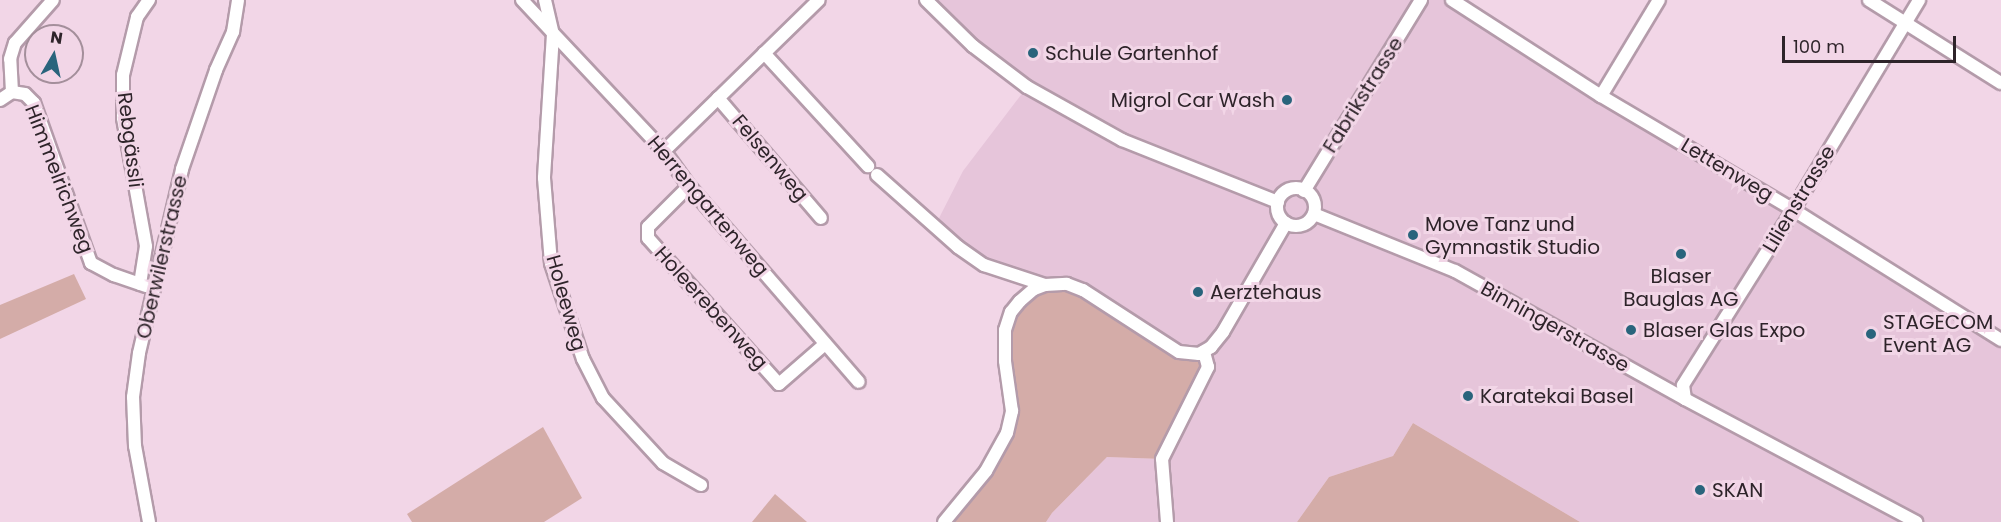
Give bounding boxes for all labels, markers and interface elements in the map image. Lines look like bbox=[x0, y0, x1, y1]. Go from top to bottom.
north arrow bbox=[24, 24, 84, 84]
scale bar bbox=[1785, 24, 1959, 62]
text: N bbox=[49, 25, 64, 50]
street label: Fabrikstrasse bbox=[1318, 33, 1408, 157]
text: 100 m bbox=[1793, 34, 1845, 59]
place label: Schule Gartenhof bbox=[1045, 41, 1218, 65]
marker: Schule Gartenhof bbox=[1026, 46, 1040, 60]
place label: Migrol Car Wash bbox=[1111, 88, 1275, 112]
street label: Rebgässli bbox=[112, 91, 148, 189]
marker: Migrol Car Wash bbox=[1280, 93, 1294, 107]
street label: Himmelrichweg bbox=[20, 101, 98, 257]
street label: Felsenweg bbox=[727, 110, 813, 206]
street label: Herrengartenweg bbox=[642, 131, 774, 281]
street label: Lettenweg bbox=[1677, 133, 1777, 207]
street label: Lilienstrasse bbox=[1758, 141, 1840, 257]
street label: Oberwilerstrasse bbox=[132, 173, 192, 341]
place label: Move Tanz und Gymnastik Studio bbox=[1425, 212, 1600, 259]
marker: Move Tanz und Gymnastik Studio bbox=[1406, 228, 1420, 242]
street label: Holeerebenweg bbox=[649, 242, 773, 374]
marker: Blaser Bauglas AG bbox=[1674, 247, 1688, 261]
street label: Holeeweg bbox=[541, 252, 591, 354]
place label: Blaser Bauglas AG bbox=[1623, 264, 1739, 311]
street label: Binningerstrasse bbox=[1477, 276, 1633, 378]
place label: Aerztehaus bbox=[1210, 280, 1322, 304]
marker: Aerztehaus bbox=[1191, 285, 1205, 299]
place label: STAGECOM Event AG bbox=[1883, 310, 1993, 357]
place label: Blaser Glas Expo bbox=[1643, 318, 1805, 342]
marker: Blaser Glas Expo bbox=[1624, 323, 1638, 337]
marker: STAGECOM Event AG bbox=[1864, 327, 1878, 341]
place label: Karatekai Basel bbox=[1480, 384, 1634, 408]
marker: Karatekai Basel bbox=[1461, 389, 1475, 403]
place label: SKAN bbox=[1712, 478, 1763, 502]
marker: SKAN bbox=[1693, 483, 1707, 497]

